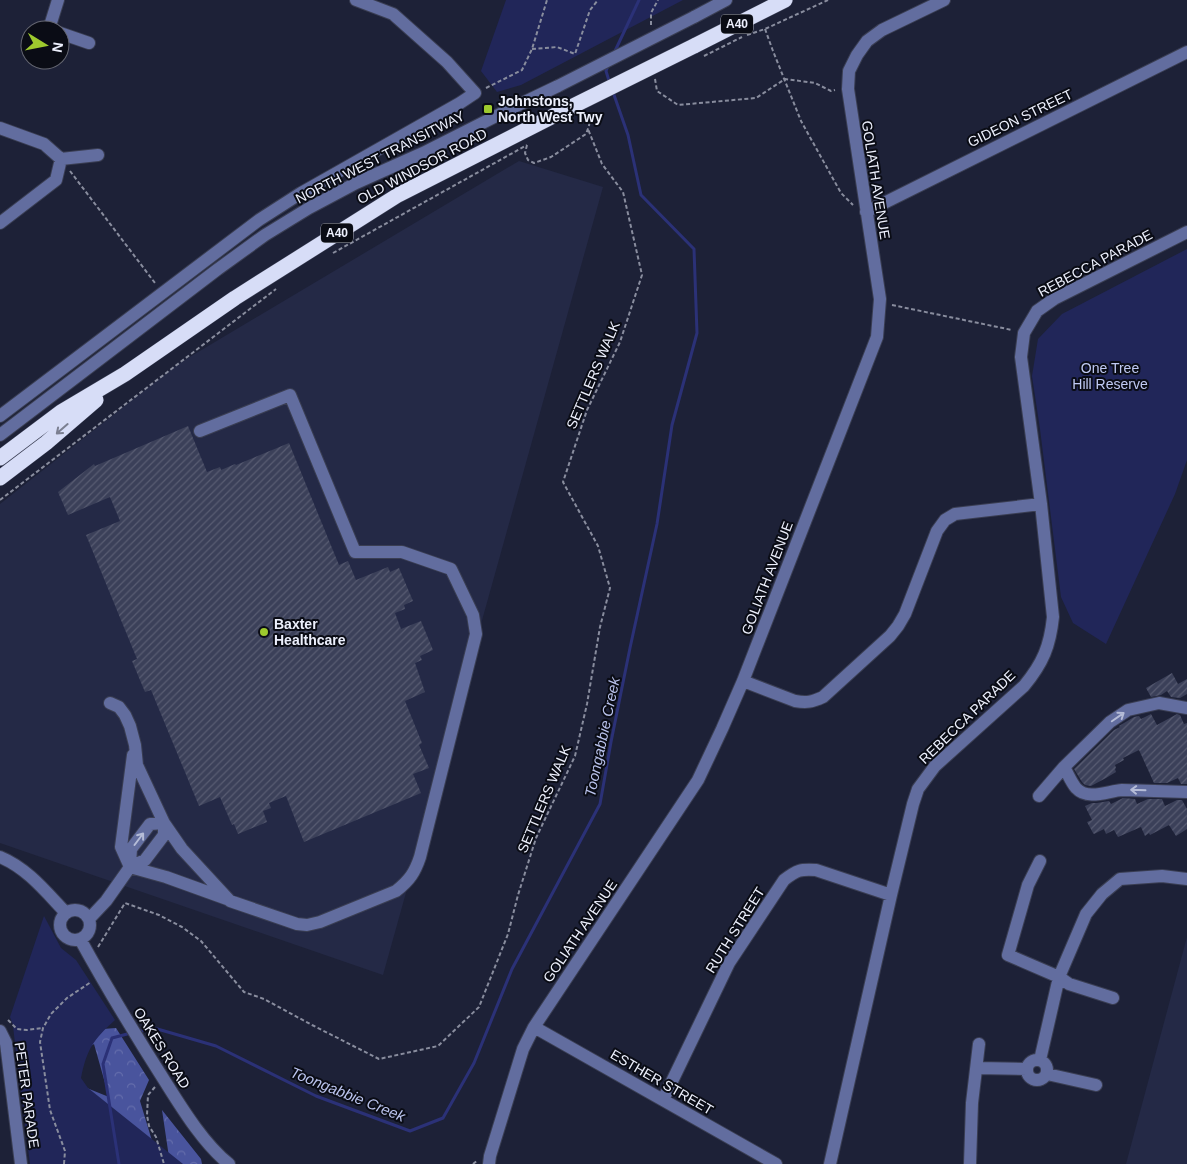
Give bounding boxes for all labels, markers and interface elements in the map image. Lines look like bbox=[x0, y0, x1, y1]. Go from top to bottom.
road number: A40 bbox=[721, 14, 753, 34]
north arrow bbox=[20, 20, 70, 70]
text: N bbox=[49, 41, 67, 54]
street label: GIDEON STREET bbox=[965, 86, 1075, 150]
place label: Johnstons, North West Twy bbox=[498, 93, 603, 125]
marker: Johnstons, North West Twy bbox=[482, 103, 494, 115]
street label: NORTH WEST TRANSITWAY bbox=[293, 107, 468, 207]
street label: GOLIATH AVENUE bbox=[859, 119, 893, 241]
street label: OLD WINDSOR ROAD bbox=[354, 125, 490, 207]
road number: A40 bbox=[321, 224, 353, 242]
street label: REBECCA PARADE bbox=[1035, 226, 1155, 300]
street label: SETTLERS WALK bbox=[563, 318, 623, 431]
park label: One Tree Hill Reserve bbox=[1072, 360, 1148, 392]
one-way arrow bbox=[55, 423, 68, 435]
street label: GOLIATH AVENUE bbox=[738, 519, 796, 637]
place label: Baxter Healthcare bbox=[274, 616, 346, 648]
marker: Baxter Healthcare bbox=[258, 626, 270, 638]
street label: REBECCA PARADE bbox=[916, 667, 1018, 767]
water label: Toongabbie Creek bbox=[581, 674, 623, 798]
one-way arrow bbox=[1111, 712, 1125, 722]
street label: SETTLERS WALK bbox=[514, 742, 574, 855]
one-way arrow bbox=[1131, 785, 1147, 795]
one-way arrow bbox=[134, 832, 144, 846]
street label: GOLIATH AVENUE bbox=[540, 877, 620, 985]
street label: RUTH STREET bbox=[702, 884, 768, 976]
street label: OAKES ROAD bbox=[131, 1004, 193, 1092]
street label: PETER PARADE bbox=[12, 1041, 42, 1149]
street label: ESTHER STREET bbox=[608, 1046, 717, 1118]
water label: Toongabbie Creek bbox=[288, 1063, 409, 1125]

